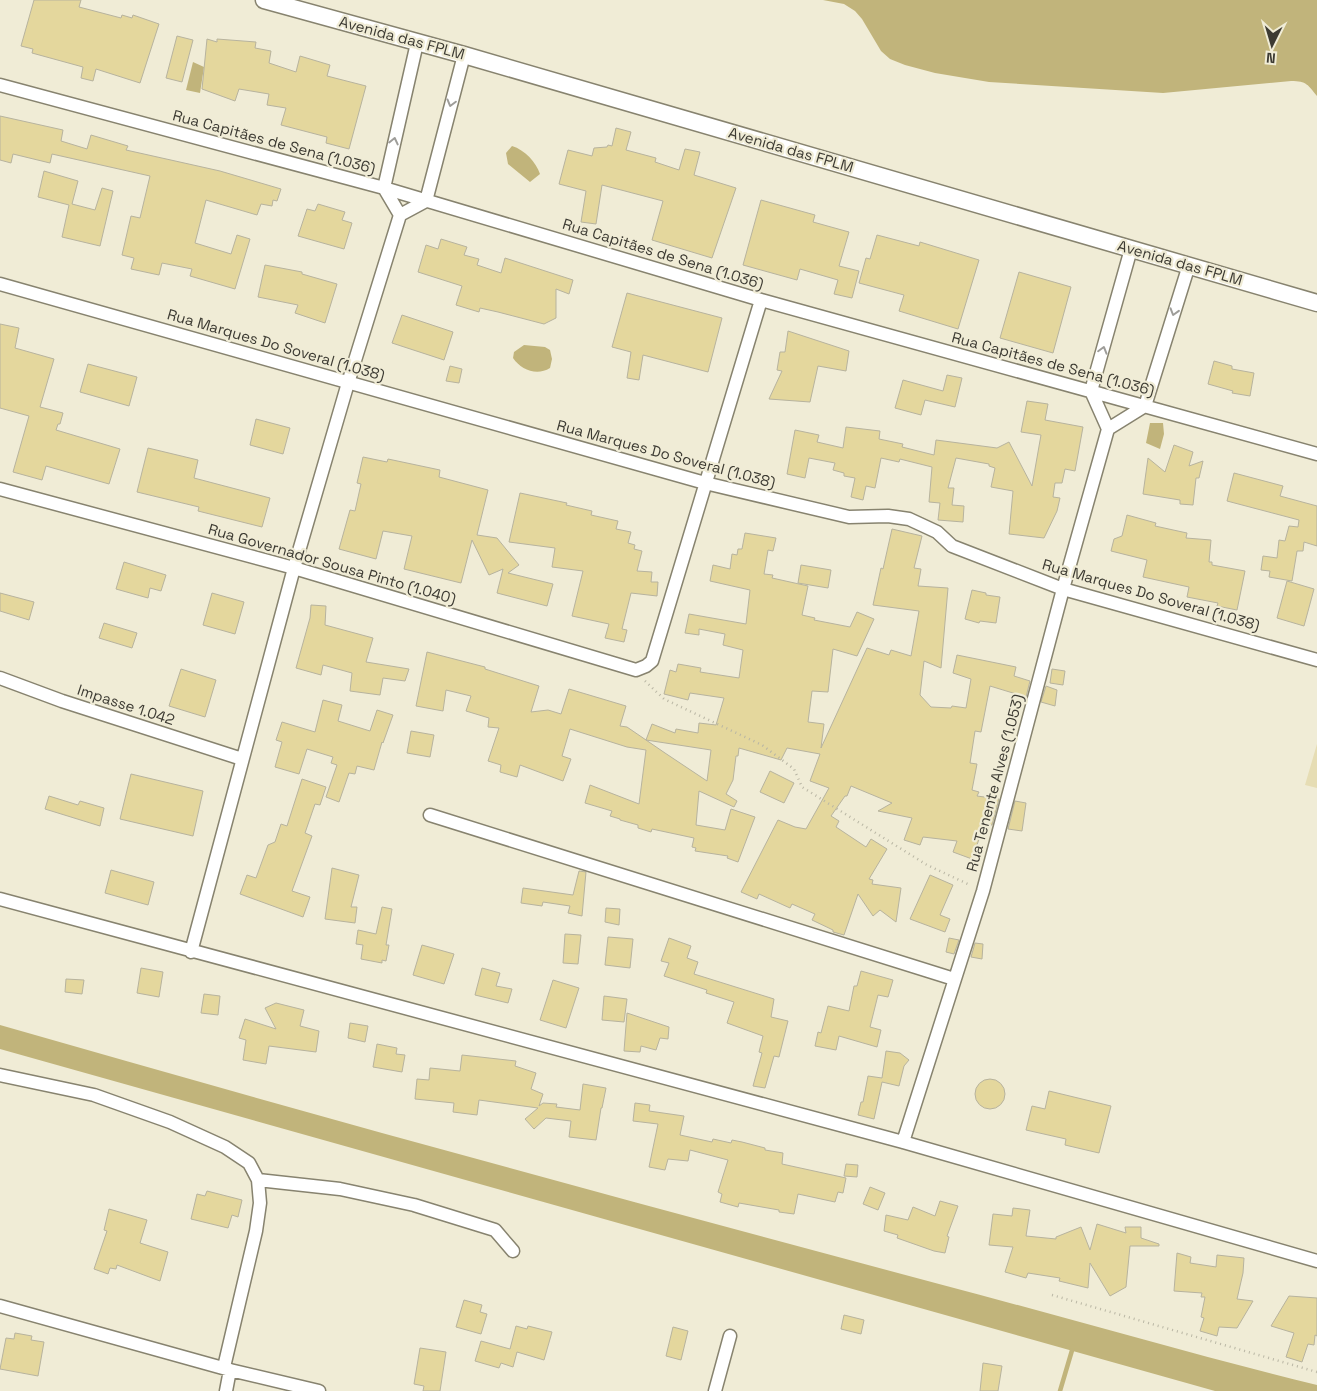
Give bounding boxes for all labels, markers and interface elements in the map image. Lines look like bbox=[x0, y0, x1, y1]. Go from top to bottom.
street label: Avenida das FPLM bbox=[337, 12, 467, 63]
north arrow bbox=[1247, 20, 1297, 70]
text: N bbox=[1265, 49, 1276, 67]
one-way arrow bbox=[447, 98, 457, 106]
street label: Rua Capitães de Sena (1.036) bbox=[170, 105, 378, 179]
street label: Avenida das FPLM bbox=[726, 123, 856, 176]
one-way arrow bbox=[388, 136, 399, 145]
street label: Rua Capitães de Sena (1.036) bbox=[560, 214, 766, 294]
street label: Avenida das FPLM bbox=[1115, 236, 1245, 289]
street label: Rua Marques Do Soveral (1.038) bbox=[165, 304, 387, 386]
one-way arrow bbox=[1170, 307, 1180, 315]
street label: Rua Capitães de Sena (1.036) bbox=[949, 327, 1157, 401]
one-way arrow bbox=[1097, 347, 1107, 355]
street label: Rua Marques Do Soveral (1.038) bbox=[554, 415, 778, 493]
street label: Rua Governador Sousa Pinto (1.040) bbox=[206, 519, 458, 609]
street label: Rua Marques Do Soveral (1.038) bbox=[1040, 554, 1262, 636]
street label: Impasse 1.042 bbox=[75, 680, 177, 729]
street label: Rua Tenente Alves (1.053) bbox=[962, 692, 1028, 874]

